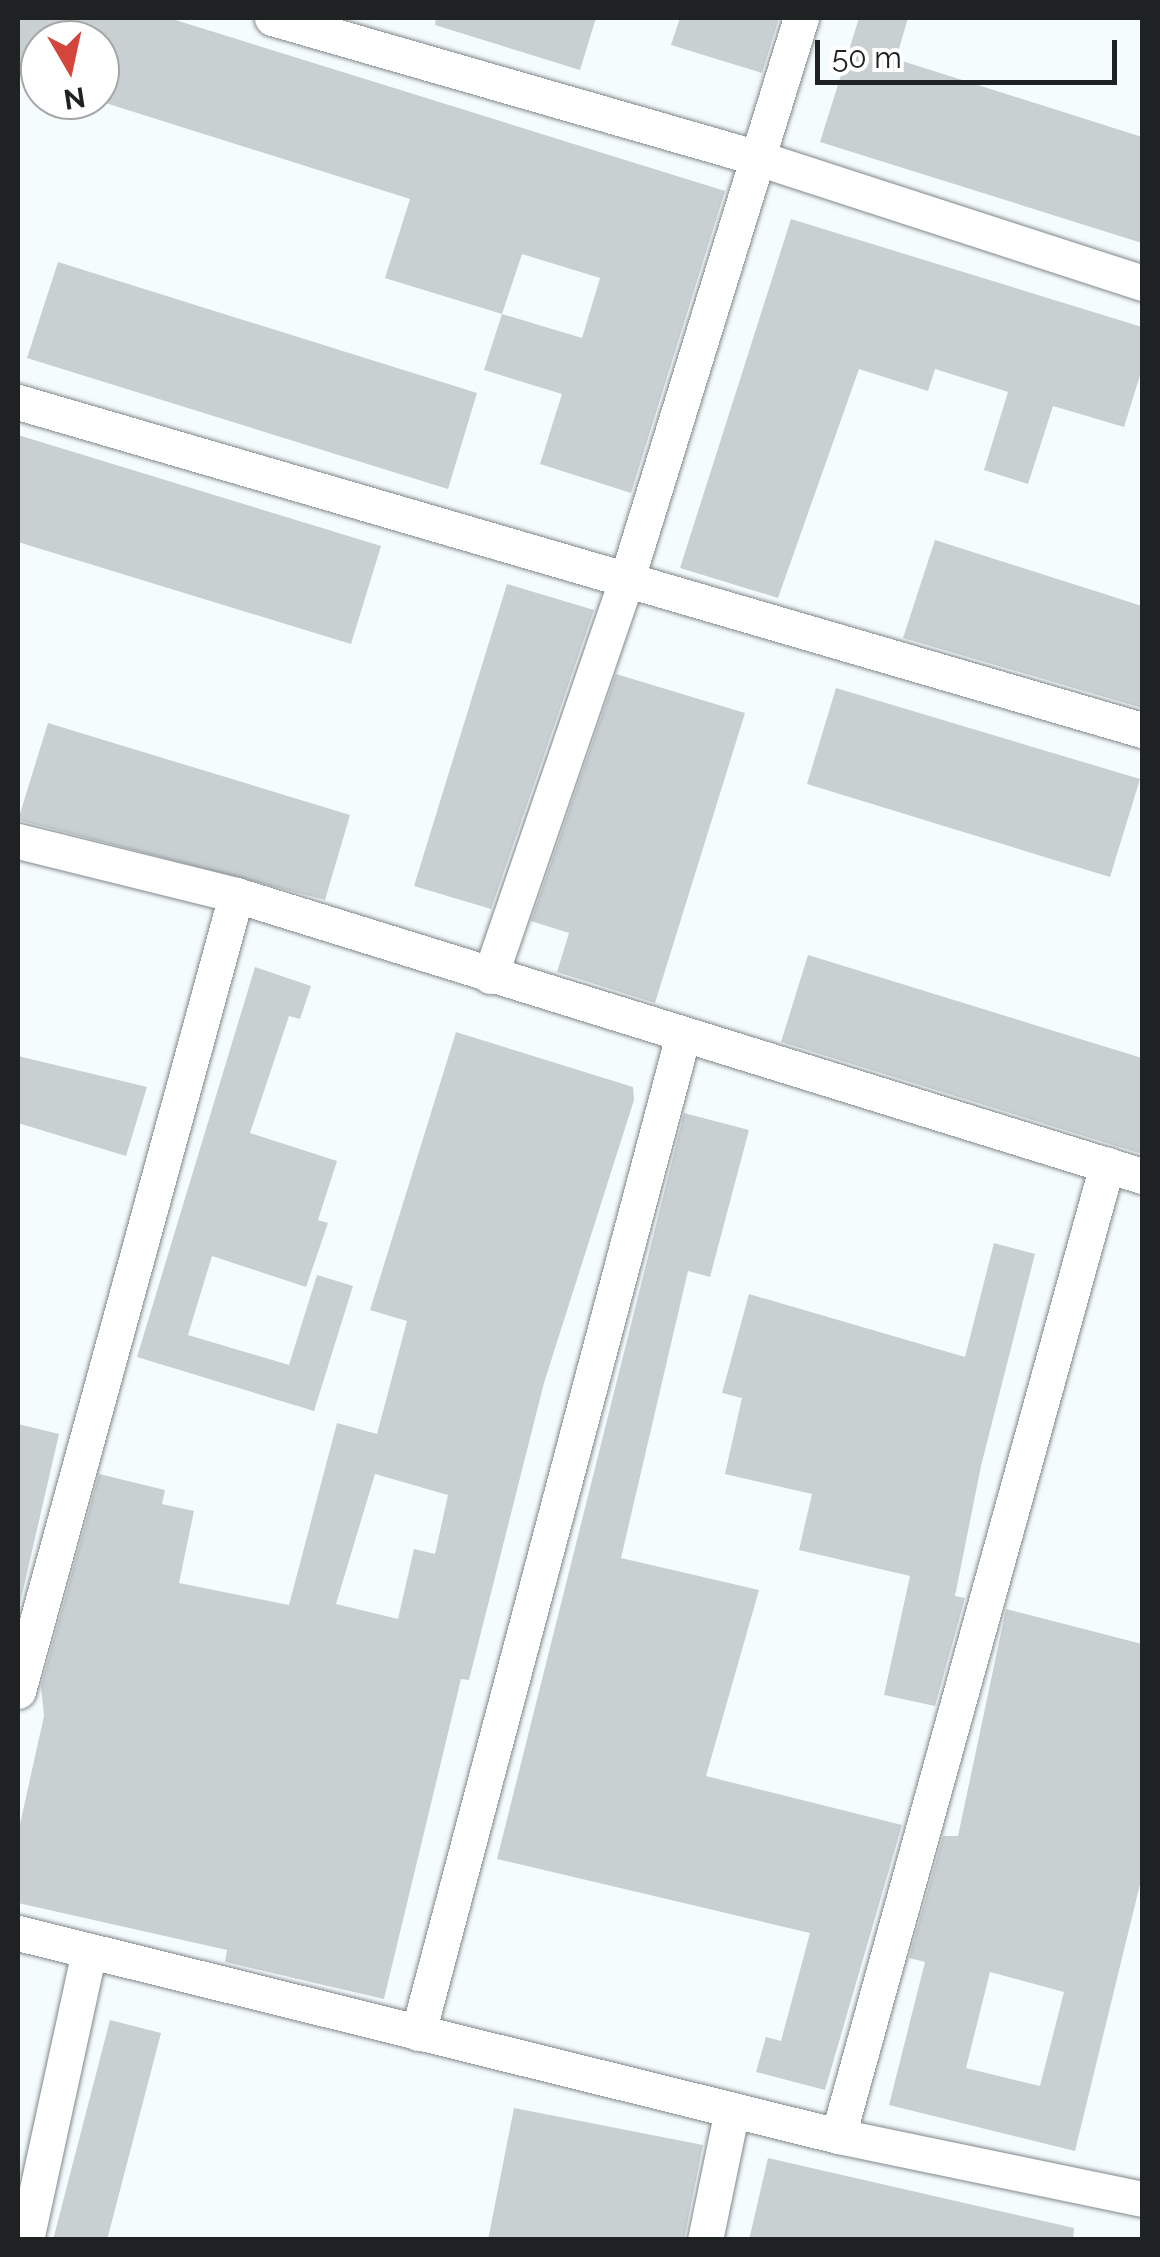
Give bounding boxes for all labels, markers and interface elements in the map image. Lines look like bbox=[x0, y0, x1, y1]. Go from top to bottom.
north arrow bbox=[20, 20, 120, 120]
scale bar bbox=[820, 20, 1122, 82]
text: 50 m bbox=[832, 40, 902, 75]
text: N bbox=[61, 80, 88, 116]

